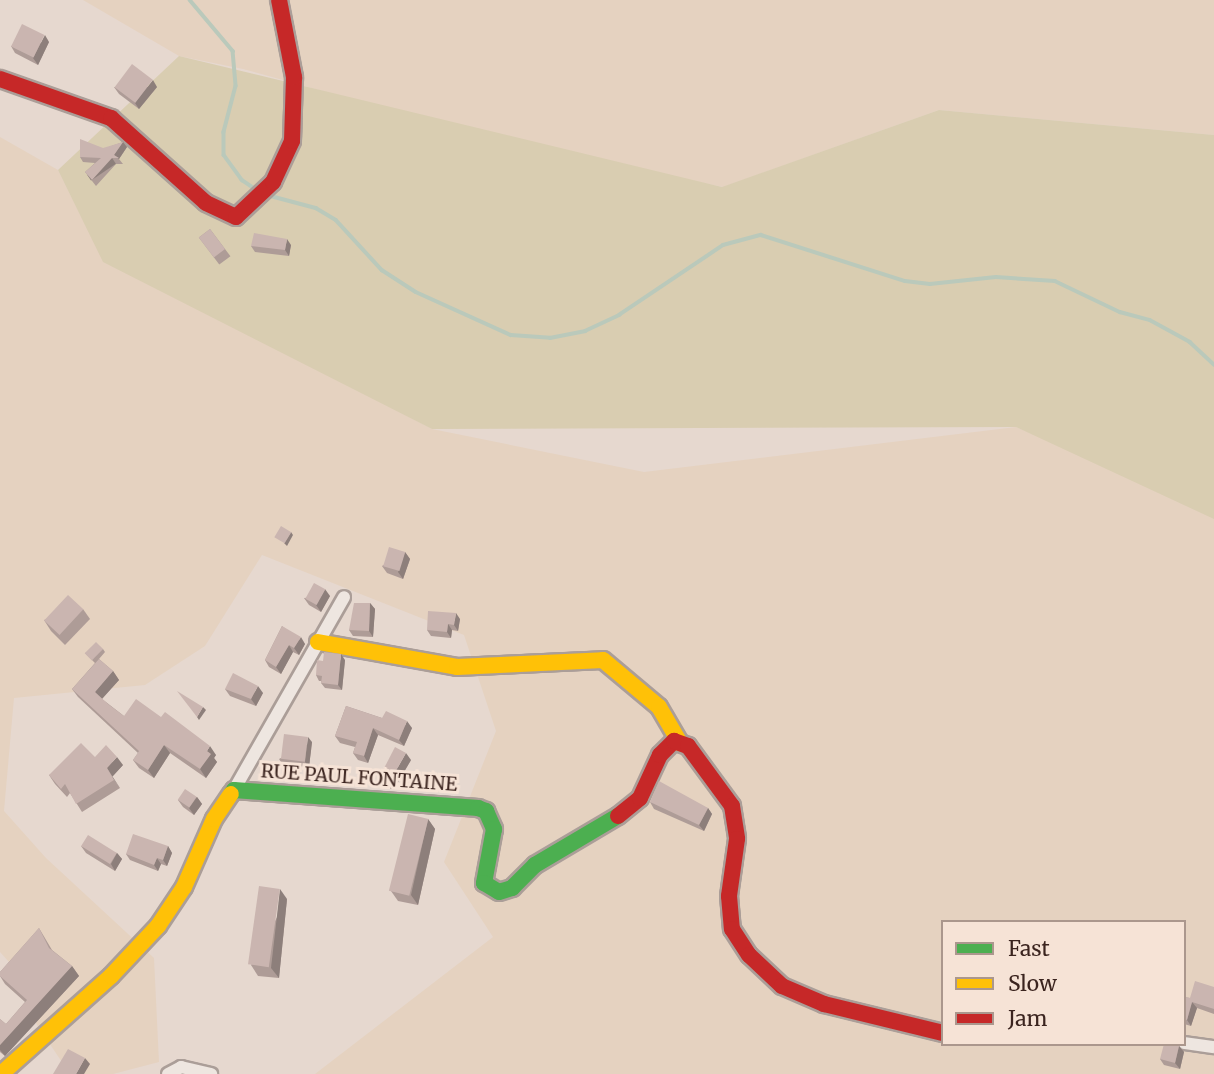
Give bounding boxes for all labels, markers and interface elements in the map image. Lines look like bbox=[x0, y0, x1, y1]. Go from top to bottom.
street label: RUE PAUL FONTAINE bbox=[260, 760, 458, 796]
legend bbox=[941, 920, 1186, 1046]
text: Fast bbox=[1008, 935, 1050, 962]
text: Slow bbox=[1008, 970, 1057, 997]
text: Jam bbox=[1008, 1005, 1047, 1032]

